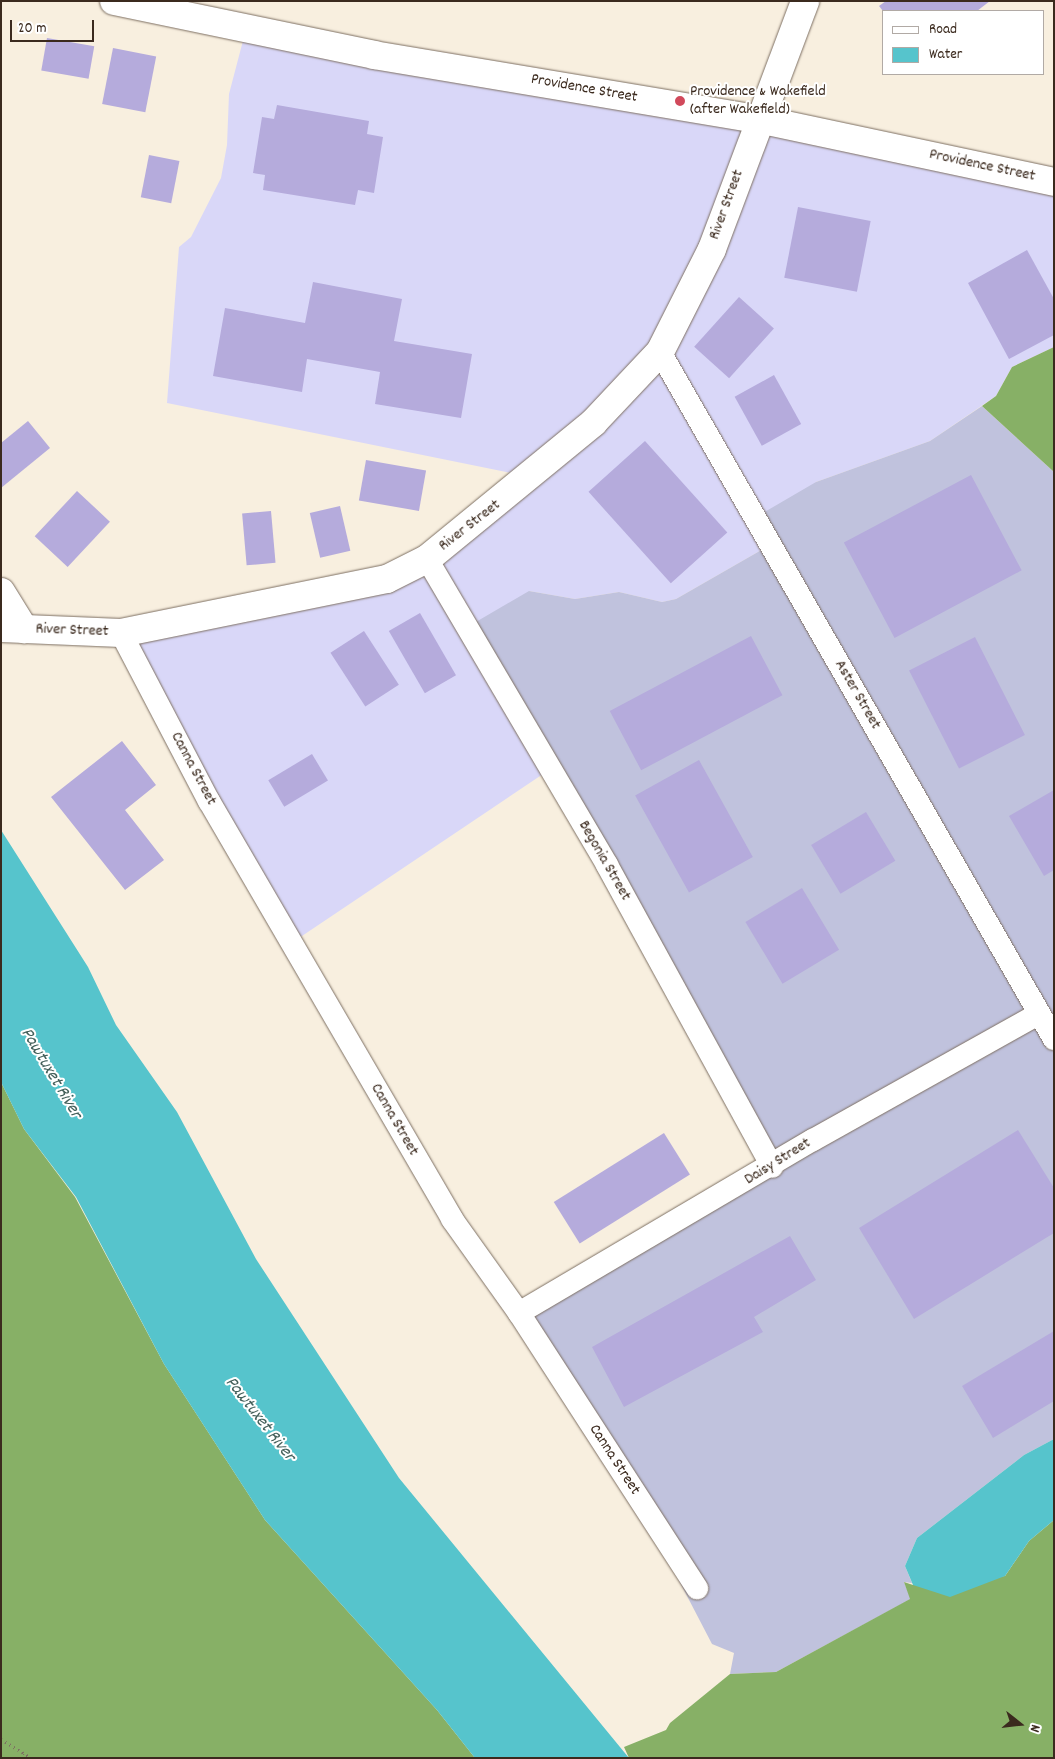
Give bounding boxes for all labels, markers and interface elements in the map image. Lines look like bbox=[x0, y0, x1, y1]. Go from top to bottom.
scale bar bbox=[12, 10, 96, 42]
legend bbox=[882, 10, 1045, 75]
text: 20 m bbox=[18, 18, 46, 40]
text: Road bbox=[929, 19, 957, 41]
text: Water bbox=[929, 44, 962, 66]
street label: Providence Street bbox=[529, 70, 639, 108]
place label: Providence & Wakefield (after Wakefield) bbox=[690, 82, 826, 120]
marker: Providence & Wakefield (after Wakefield) bbox=[674, 95, 686, 107]
street label: Providence Street bbox=[927, 145, 1037, 187]
street label: River Street bbox=[706, 167, 748, 243]
street label: River Street bbox=[435, 496, 505, 556]
street label: River Street bbox=[35, 620, 109, 642]
street label: Aster Street bbox=[829, 657, 885, 733]
street label: Canna Street bbox=[166, 729, 220, 809]
street label: Begonia Street bbox=[573, 818, 635, 904]
water label: Pawtuxet River bbox=[14, 1025, 86, 1123]
street label: Canna Street bbox=[366, 1080, 422, 1160]
street label: Daisy Street bbox=[741, 1134, 815, 1190]
water label: Pawtuxet River bbox=[219, 1373, 299, 1467]
street label: Canna Street bbox=[584, 1421, 644, 1499]
north arrow bbox=[995, 1699, 1045, 1749]
text: N bbox=[1024, 1722, 1045, 1734]

